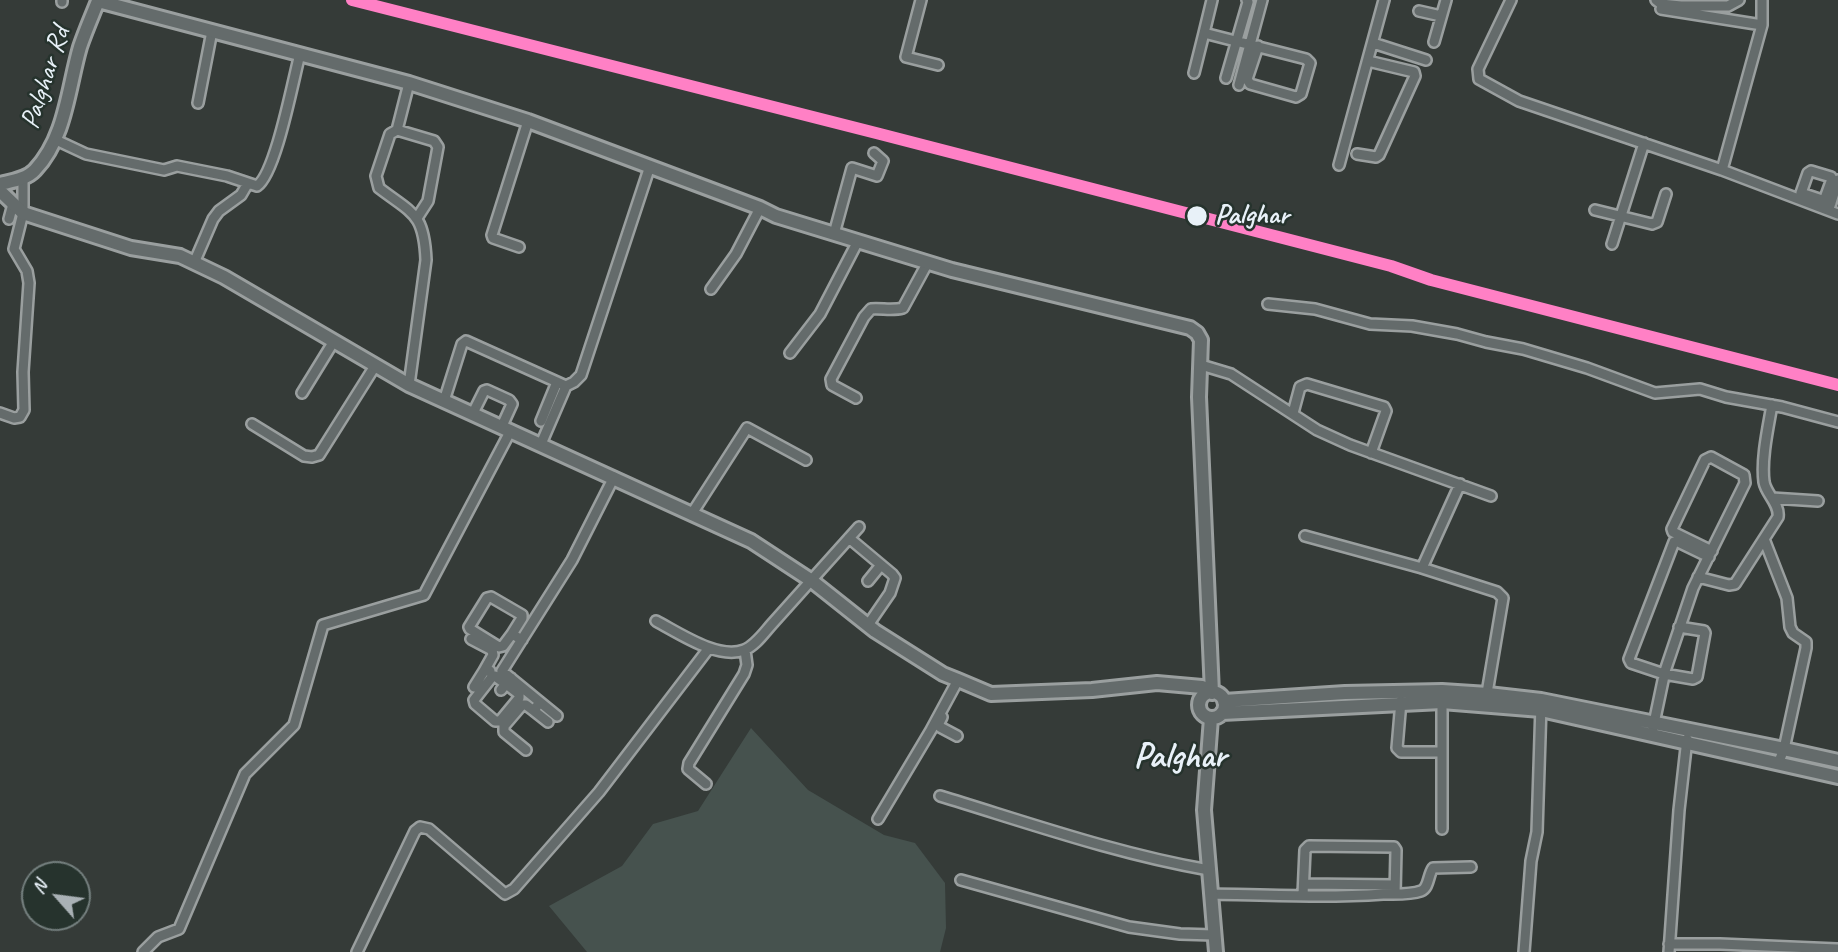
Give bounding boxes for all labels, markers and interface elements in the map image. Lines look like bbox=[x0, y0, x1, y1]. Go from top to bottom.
street label: Palghar Rd bbox=[14, 23, 78, 133]
place label: Palghar bbox=[1215, 199, 1289, 233]
marker: Palghar bbox=[1185, 204, 1209, 228]
district label: Palghar bbox=[1134, 737, 1226, 779]
north arrow bbox=[21, 861, 91, 931]
text: N bbox=[26, 876, 53, 898]

